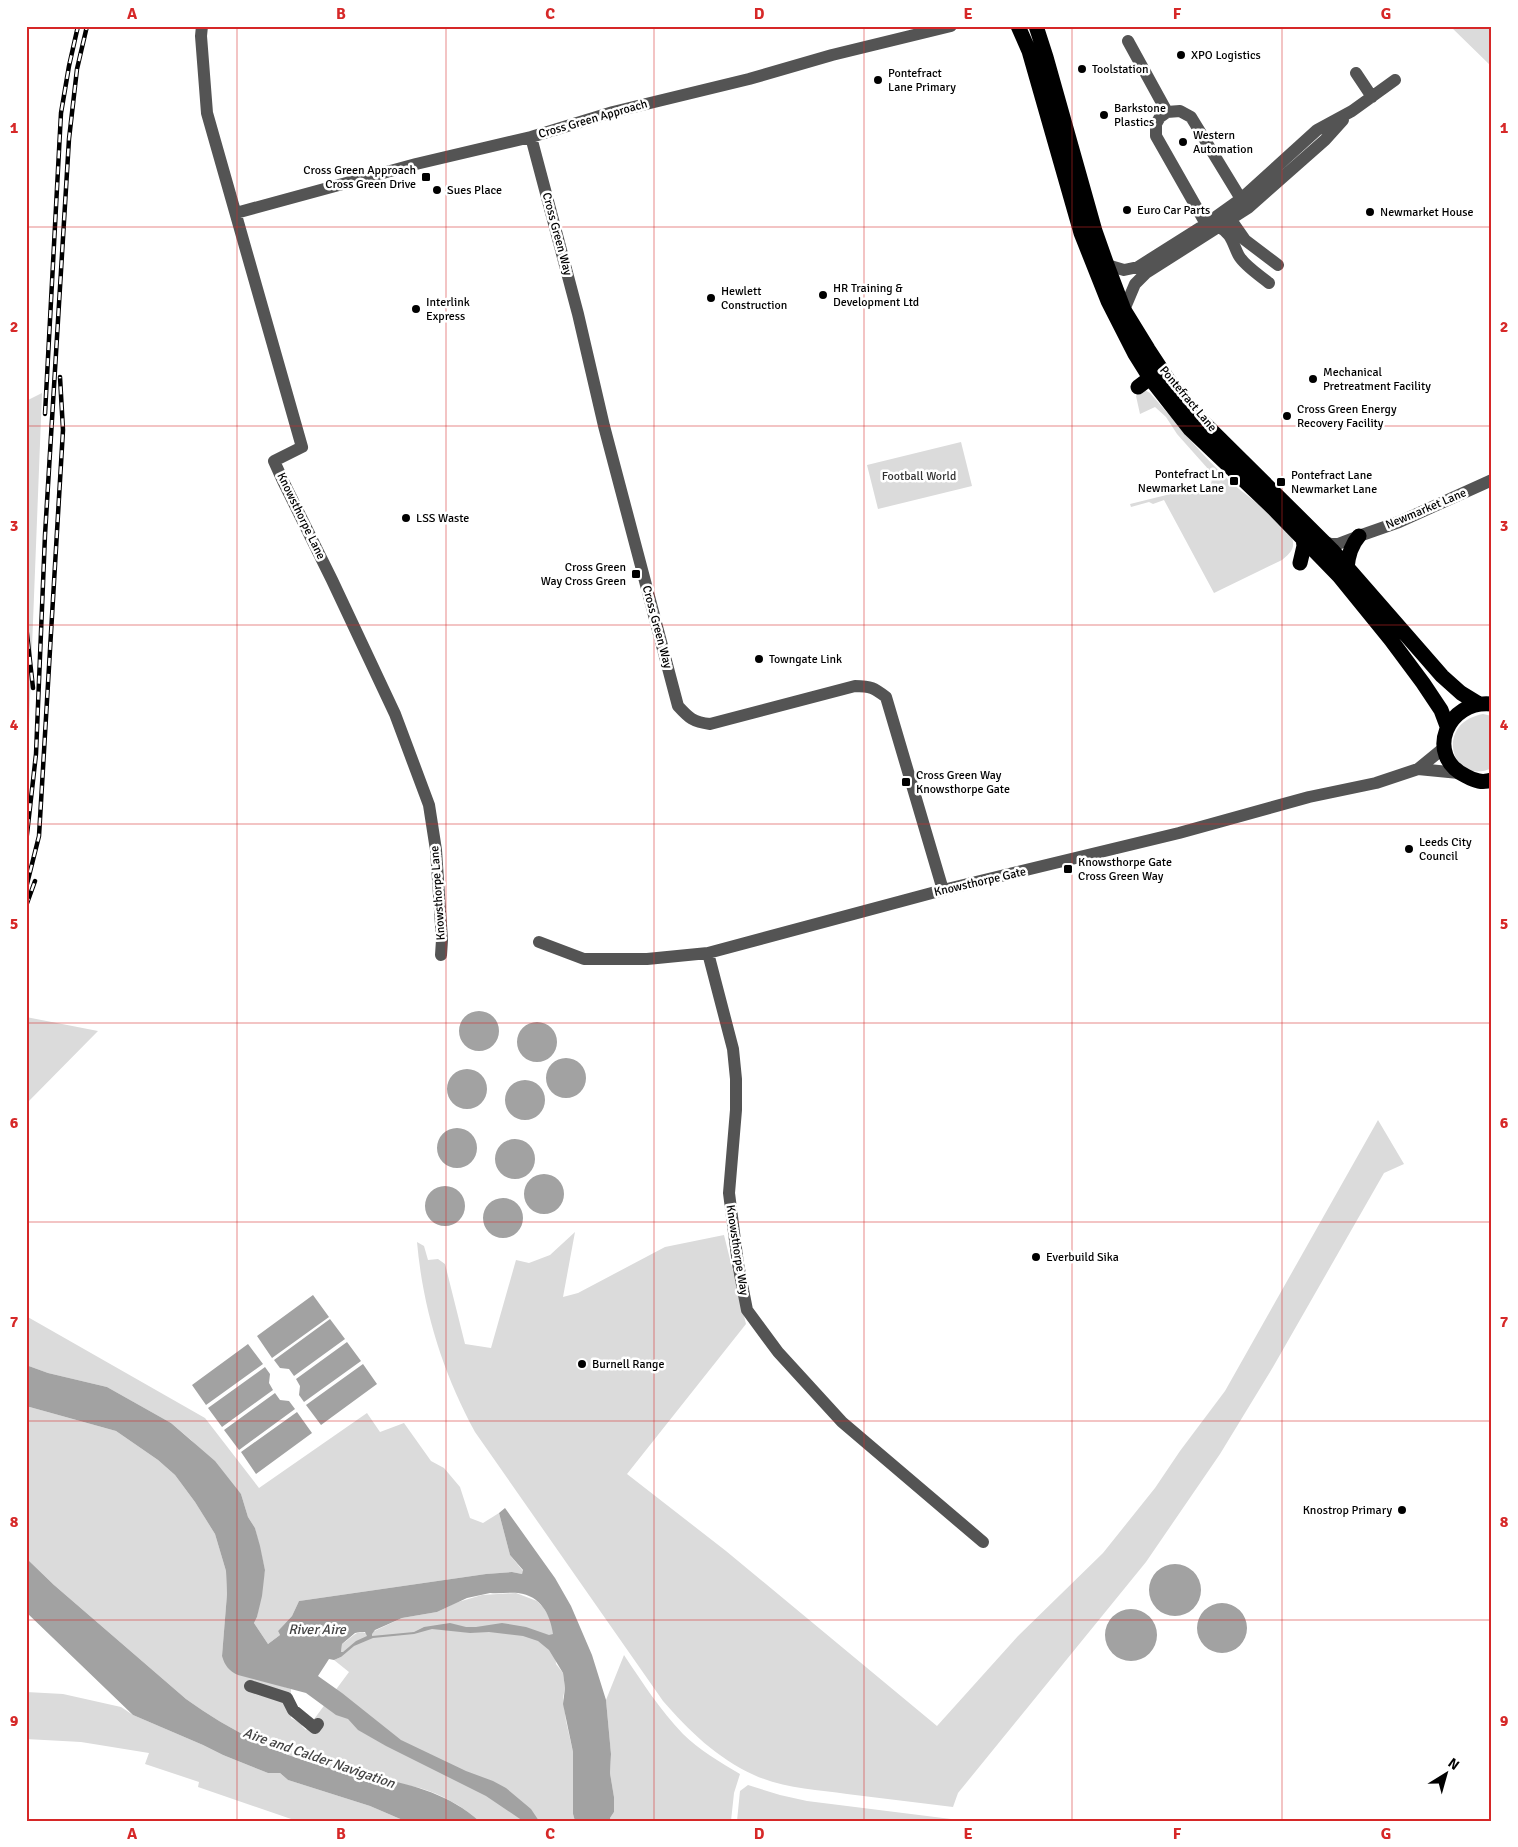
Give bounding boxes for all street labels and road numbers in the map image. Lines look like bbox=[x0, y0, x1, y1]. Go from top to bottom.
street label: Cross Green Approach bbox=[537, 96, 649, 142]
street label: Cross Green Way bbox=[539, 191, 575, 277]
street label: Pontefract Lane bbox=[1156, 363, 1220, 435]
street label: Knowsthorpe Lane bbox=[273, 470, 329, 562]
street label: Newmarket Lane bbox=[1383, 485, 1469, 533]
street label: Cross Green Way bbox=[639, 584, 675, 670]
street label: Knowsthorpe Lane bbox=[427, 845, 449, 941]
street label: Knowsthorpe Gate bbox=[933, 864, 1027, 900]
street label: Knowsthorpe Way bbox=[722, 1204, 752, 1297]

